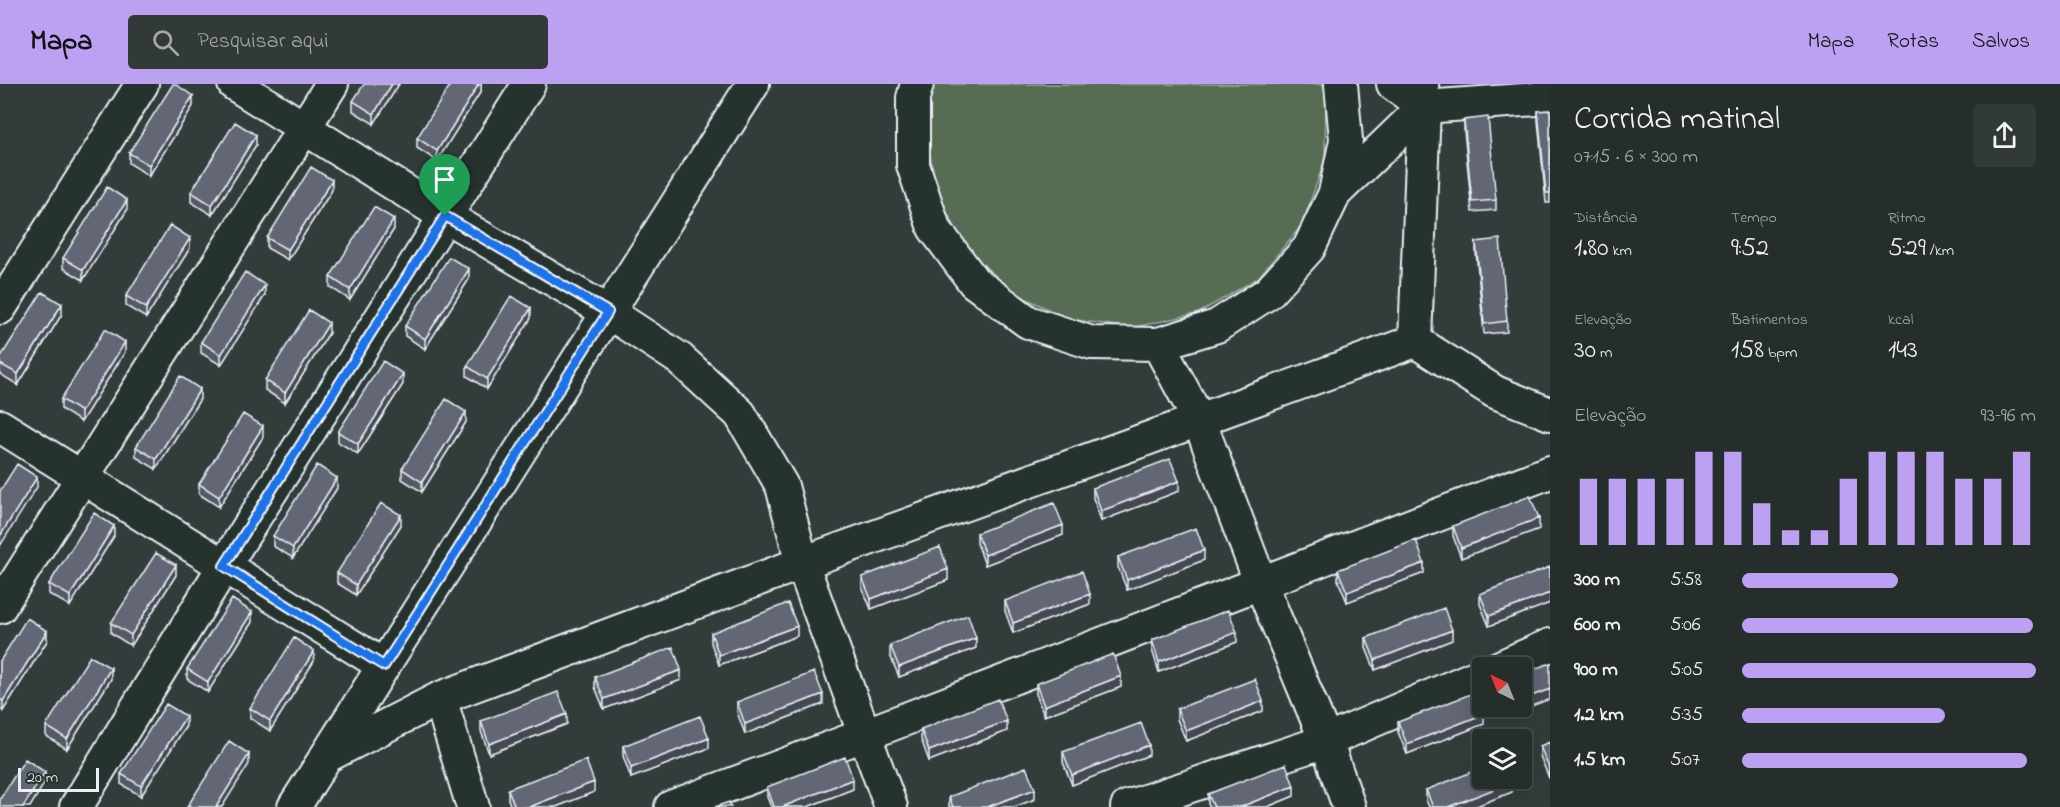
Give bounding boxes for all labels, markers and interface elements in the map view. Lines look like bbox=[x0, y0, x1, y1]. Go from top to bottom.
search box bbox=[128, 15, 548, 69]
text: Mapa bbox=[30, 22, 92, 63]
icon: search bbox=[149, 26, 182, 59]
text: Pesquisar aqui bbox=[197, 26, 328, 58]
text: Mapa bbox=[1807, 27, 1854, 57]
text: Rotas bbox=[1887, 27, 1939, 57]
text: Salvos bbox=[1972, 27, 2030, 57]
text: Corrida matinal bbox=[1574, 96, 1780, 144]
button: share bbox=[1973, 104, 2036, 167]
text: 07:15 · 6 × 300 m bbox=[1574, 143, 1698, 172]
pin bbox=[419, 154, 470, 216]
icon: arrive bbox=[428, 163, 461, 196]
text: Distância bbox=[1574, 206, 1637, 230]
text: Tempo bbox=[1731, 206, 1777, 230]
text: Ritmo bbox=[1888, 206, 1926, 230]
text: 1.80 bbox=[1574, 230, 1609, 268]
text: 9:52 bbox=[1731, 230, 1769, 268]
text: 5:29 bbox=[1888, 230, 1926, 268]
text: km bbox=[1609, 239, 1632, 263]
text: /km bbox=[1926, 239, 1954, 263]
text: Elevação bbox=[1574, 308, 1632, 332]
text: Batimentos bbox=[1731, 308, 1808, 332]
text: kcal bbox=[1888, 308, 1913, 332]
text: 30 bbox=[1574, 332, 1596, 370]
text: 158 bbox=[1731, 332, 1764, 370]
text: 143 bbox=[1888, 332, 1918, 370]
text: m bbox=[1596, 341, 1612, 365]
text: bpm bbox=[1764, 341, 1797, 365]
text: Elevação bbox=[1574, 402, 1646, 431]
text: 93–96 m bbox=[1981, 402, 2036, 431]
text: 300 m bbox=[1574, 566, 1620, 595]
text: 5:58 bbox=[1670, 566, 1702, 595]
text: 600 m bbox=[1574, 611, 1621, 640]
text: 5:06 bbox=[1670, 611, 1701, 640]
text: 900 m bbox=[1574, 656, 1618, 685]
text: 5:05 bbox=[1670, 656, 1703, 685]
north arrow bbox=[1472, 657, 1532, 717]
map controls bbox=[1472, 657, 1532, 789]
text: 1.2 km bbox=[1574, 701, 1624, 730]
text: 5:35 bbox=[1670, 701, 1703, 730]
button: layers bbox=[1472, 729, 1532, 789]
text: 1.5 km bbox=[1574, 746, 1625, 775]
text: 5:07 bbox=[1670, 746, 1700, 775]
scale bar bbox=[18, 765, 99, 792]
text: 20 m bbox=[27, 766, 58, 790]

